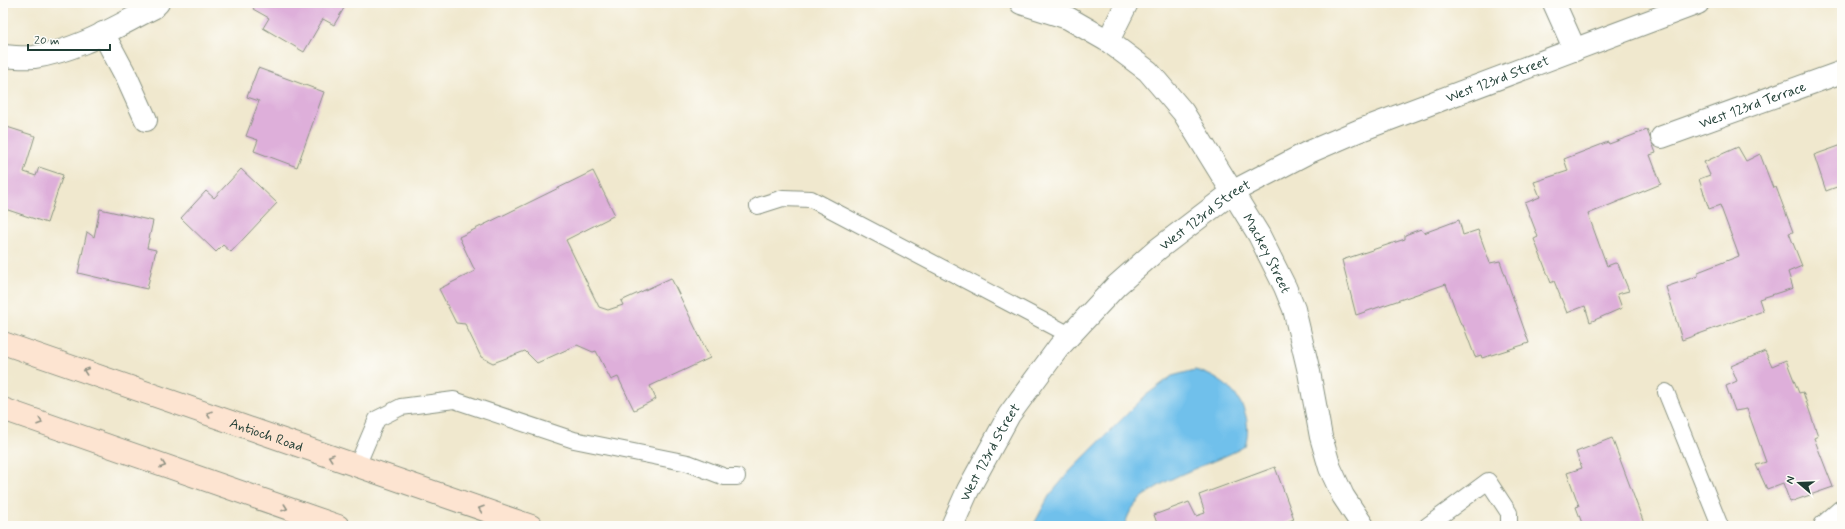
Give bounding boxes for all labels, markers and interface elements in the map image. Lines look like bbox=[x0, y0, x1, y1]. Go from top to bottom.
scale bar bbox=[28, 26, 110, 52]
text: 20 m bbox=[34, 33, 60, 49]
street label: West 123rd Street bbox=[1443, 52, 1552, 107]
street label: West 123rd Terrace bbox=[1697, 78, 1809, 133]
street label: West 123rd Street bbox=[1156, 176, 1254, 255]
street label: Mackey Street bbox=[1238, 211, 1295, 296]
one-way arrow bbox=[82, 368, 89, 376]
street label: West 123rd Street bbox=[956, 400, 1025, 504]
one-way arrow bbox=[205, 410, 212, 419]
street label: Antioch Road bbox=[227, 414, 306, 456]
one-way arrow bbox=[36, 417, 43, 426]
one-way arrow bbox=[328, 453, 335, 461]
one-way arrow bbox=[159, 460, 166, 468]
north arrow bbox=[1779, 463, 1819, 503]
text: N bbox=[1783, 474, 1798, 486]
one-way arrow bbox=[282, 503, 289, 511]
one-way arrow bbox=[477, 505, 484, 513]

